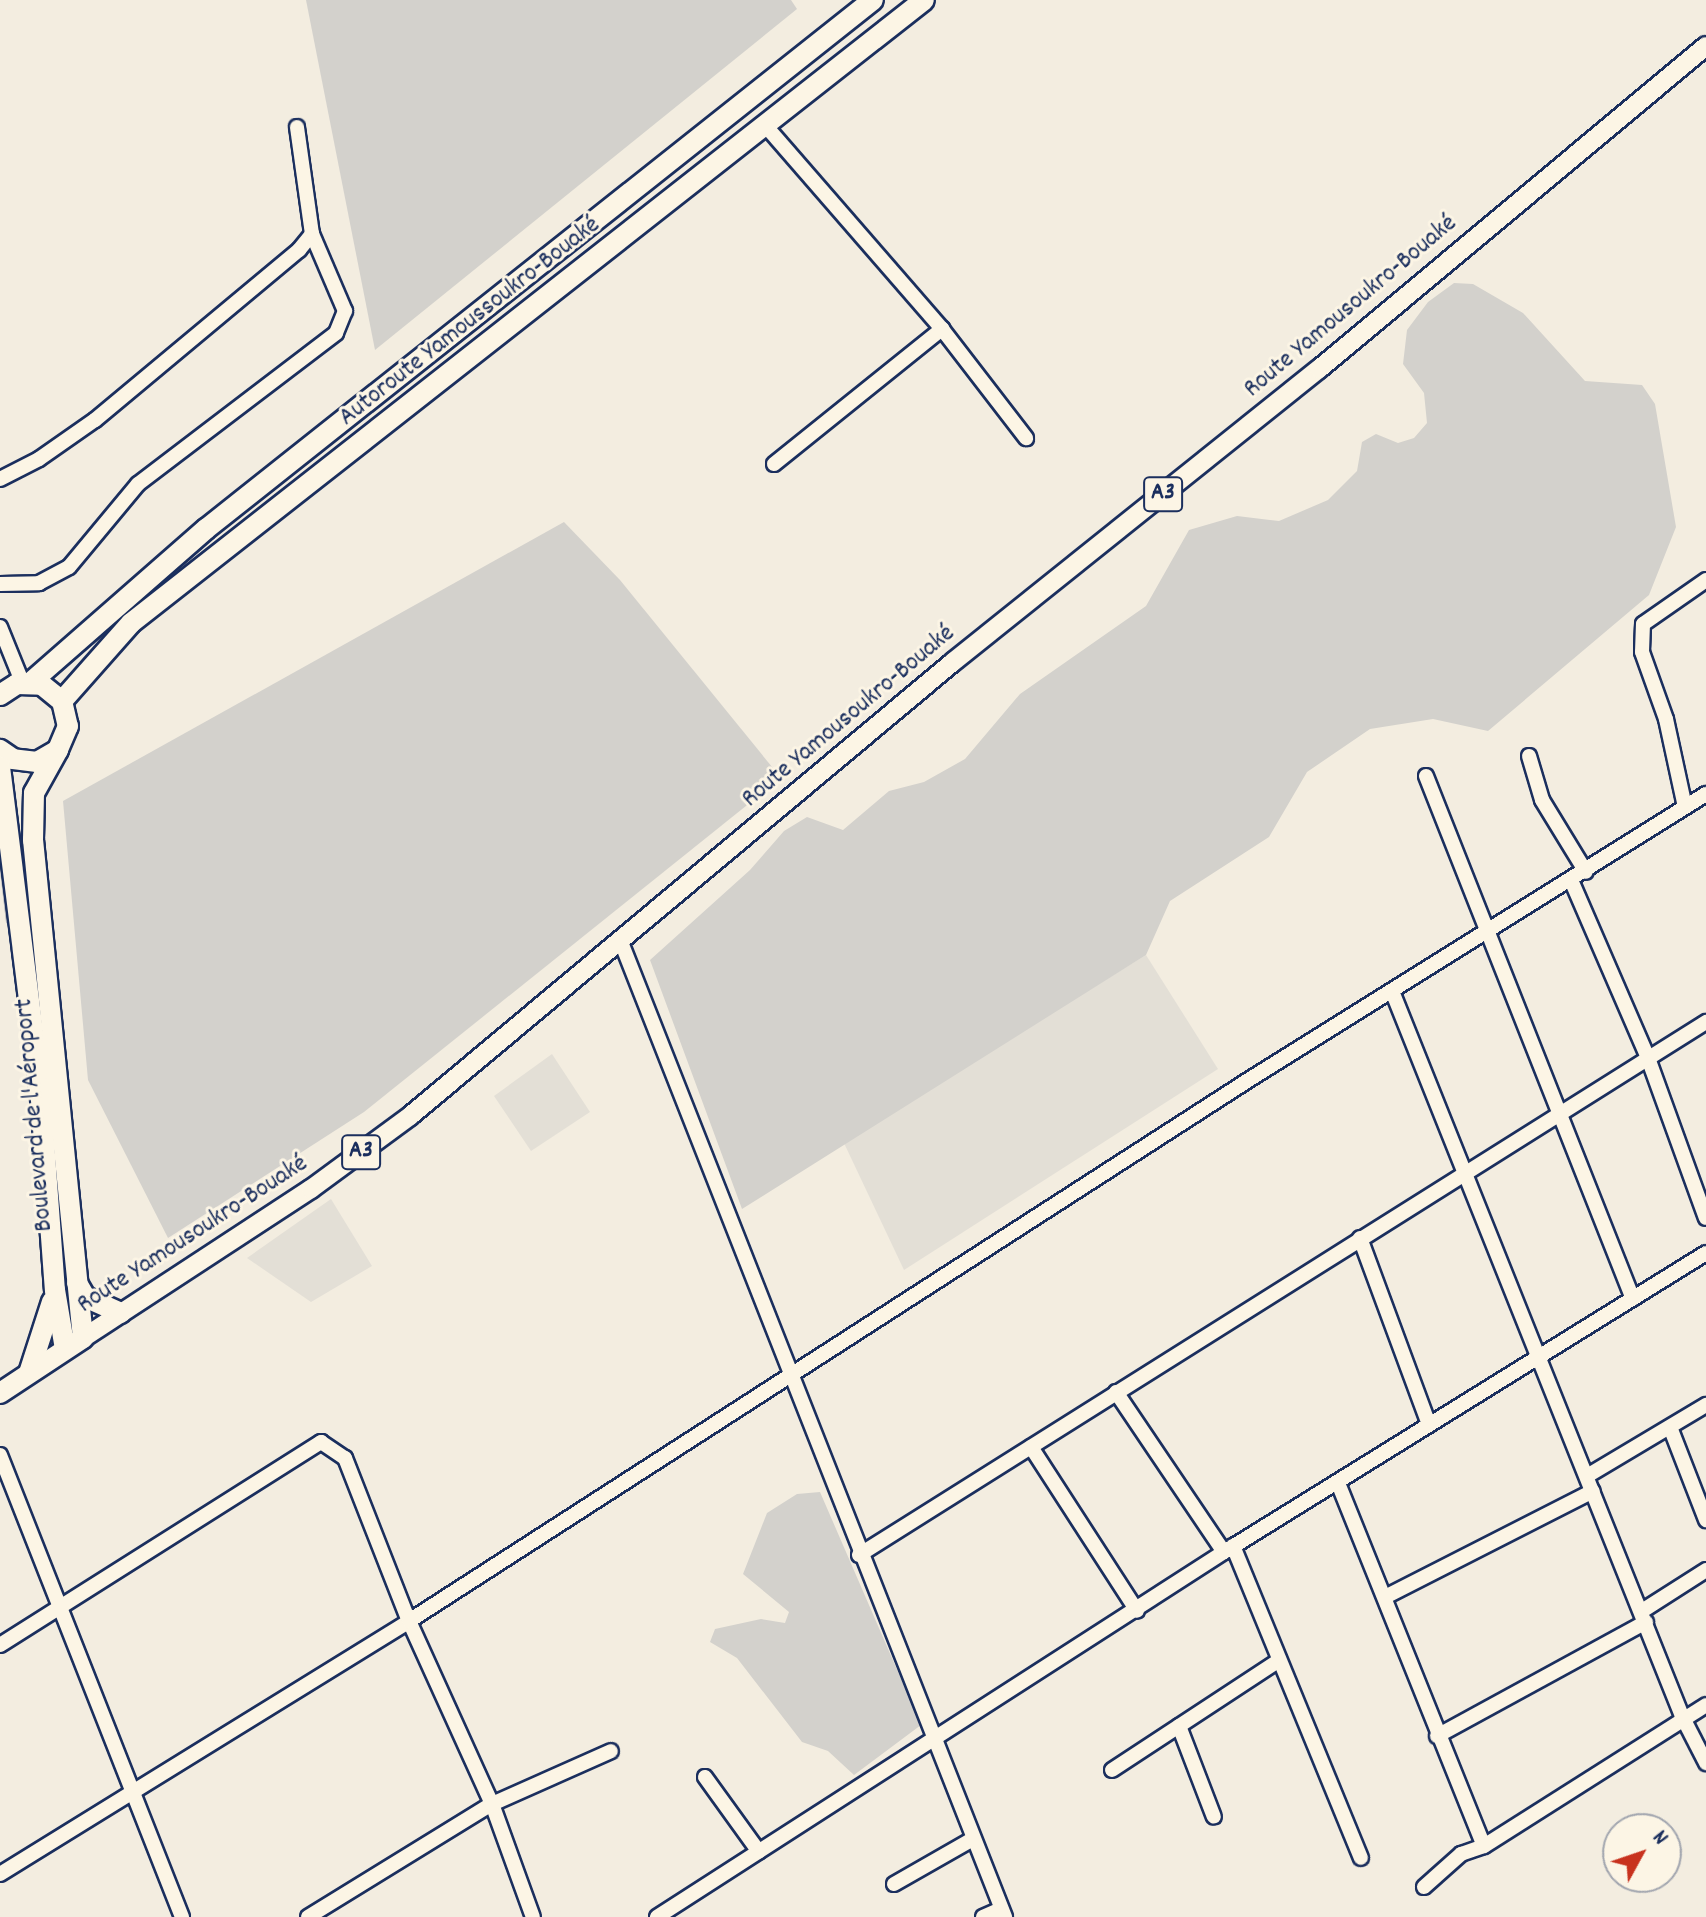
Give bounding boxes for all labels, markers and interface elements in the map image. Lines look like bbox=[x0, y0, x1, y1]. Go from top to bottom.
street label: Route Yamousoukro-Bouaké bbox=[1238, 209, 1464, 405]
street label: Autoroute Yamoussoukro-Bouaké bbox=[333, 210, 607, 434]
road number: A3 bbox=[1143, 474, 1183, 514]
street label: Route Yamousoukro-Bouaké bbox=[736, 619, 962, 815]
street label: Boulevard de l'Aéroport bbox=[9, 997, 61, 1233]
road number: A3 bbox=[341, 1132, 381, 1172]
street label: Route Yamousoukro-Bouaké bbox=[72, 1149, 314, 1321]
north arrow bbox=[1602, 1813, 1682, 1893]
text: N bbox=[1644, 1824, 1675, 1853]

